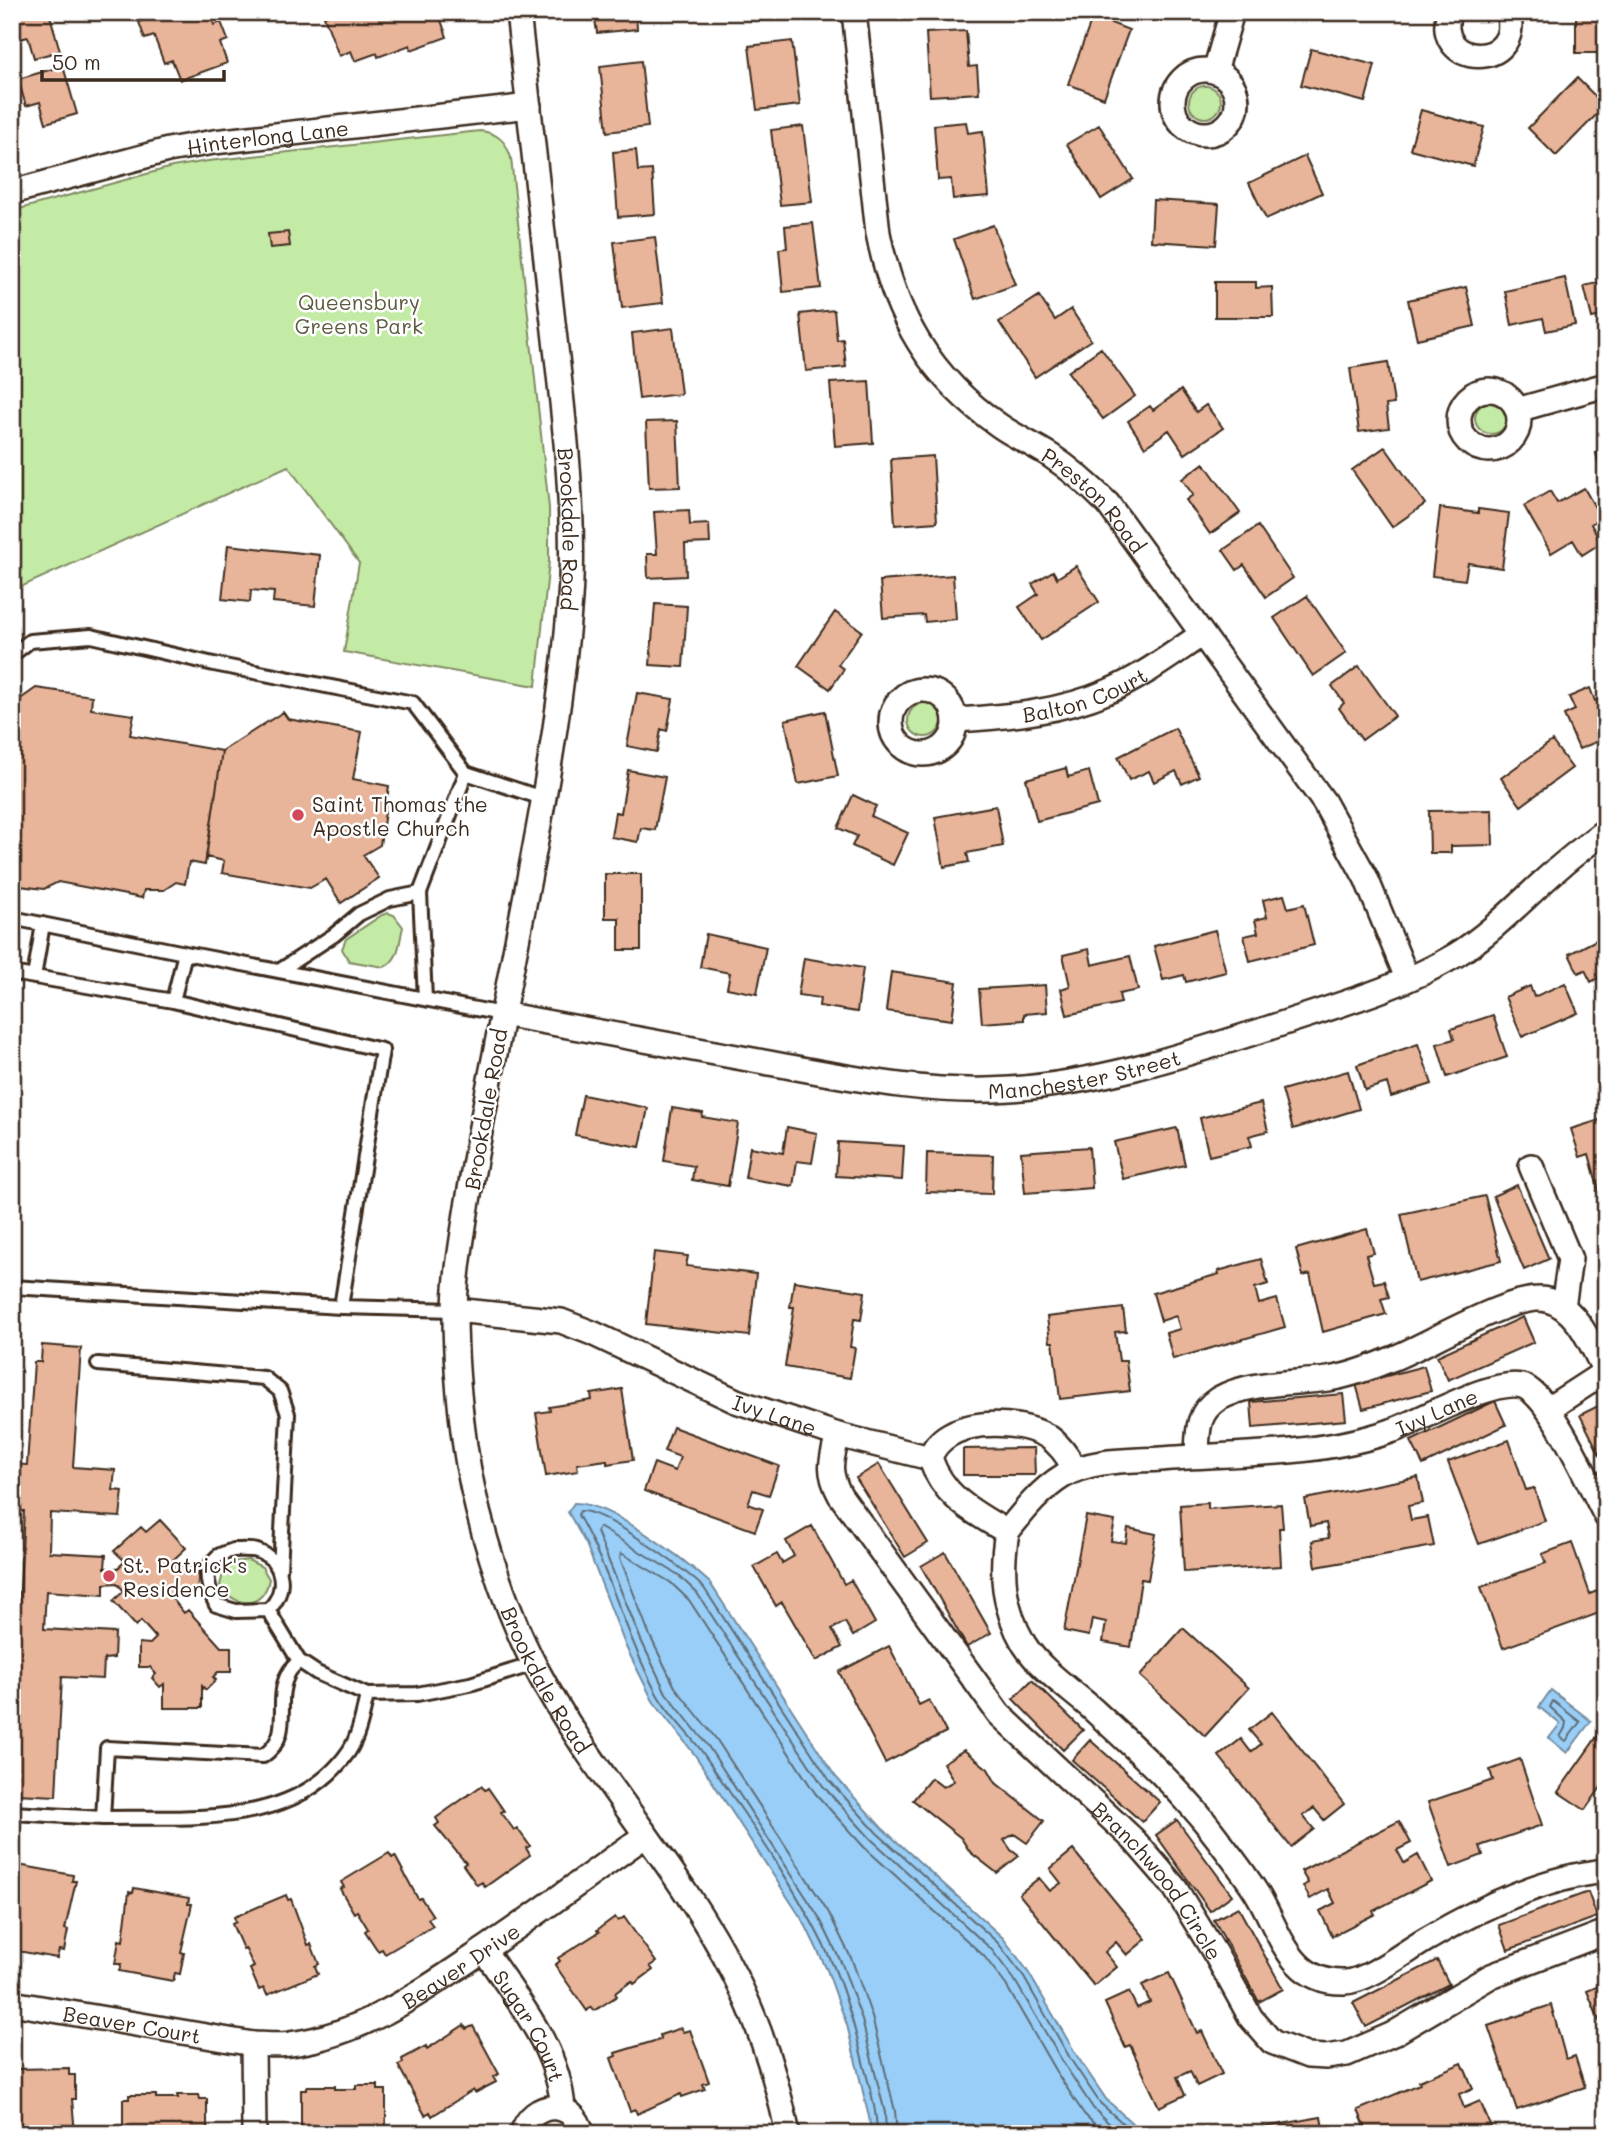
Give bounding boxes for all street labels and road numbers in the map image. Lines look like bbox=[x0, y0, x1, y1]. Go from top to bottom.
street label: Hinterlong Lane bbox=[184, 113, 350, 160]
street label: Preston Road bbox=[1037, 440, 1152, 558]
street label: Brookdale Road bbox=[553, 446, 585, 612]
street label: Balton Court bbox=[1021, 661, 1152, 727]
street label: Brookdale Road bbox=[458, 1026, 512, 1192]
street label: Manchester Street bbox=[987, 1043, 1183, 1104]
street label: Ivy Lane bbox=[1391, 1381, 1481, 1441]
street label: Ivy Lane bbox=[729, 1387, 820, 1440]
street label: Brookdale Road bbox=[496, 1602, 597, 1758]
street label: Branchwood Circle bbox=[1087, 1795, 1229, 1965]
street label: Beaver Drive bbox=[396, 1916, 524, 2014]
street label: Sugar Court bbox=[488, 1964, 571, 2085]
street label: Beaver Court bbox=[61, 1998, 203, 2048]

